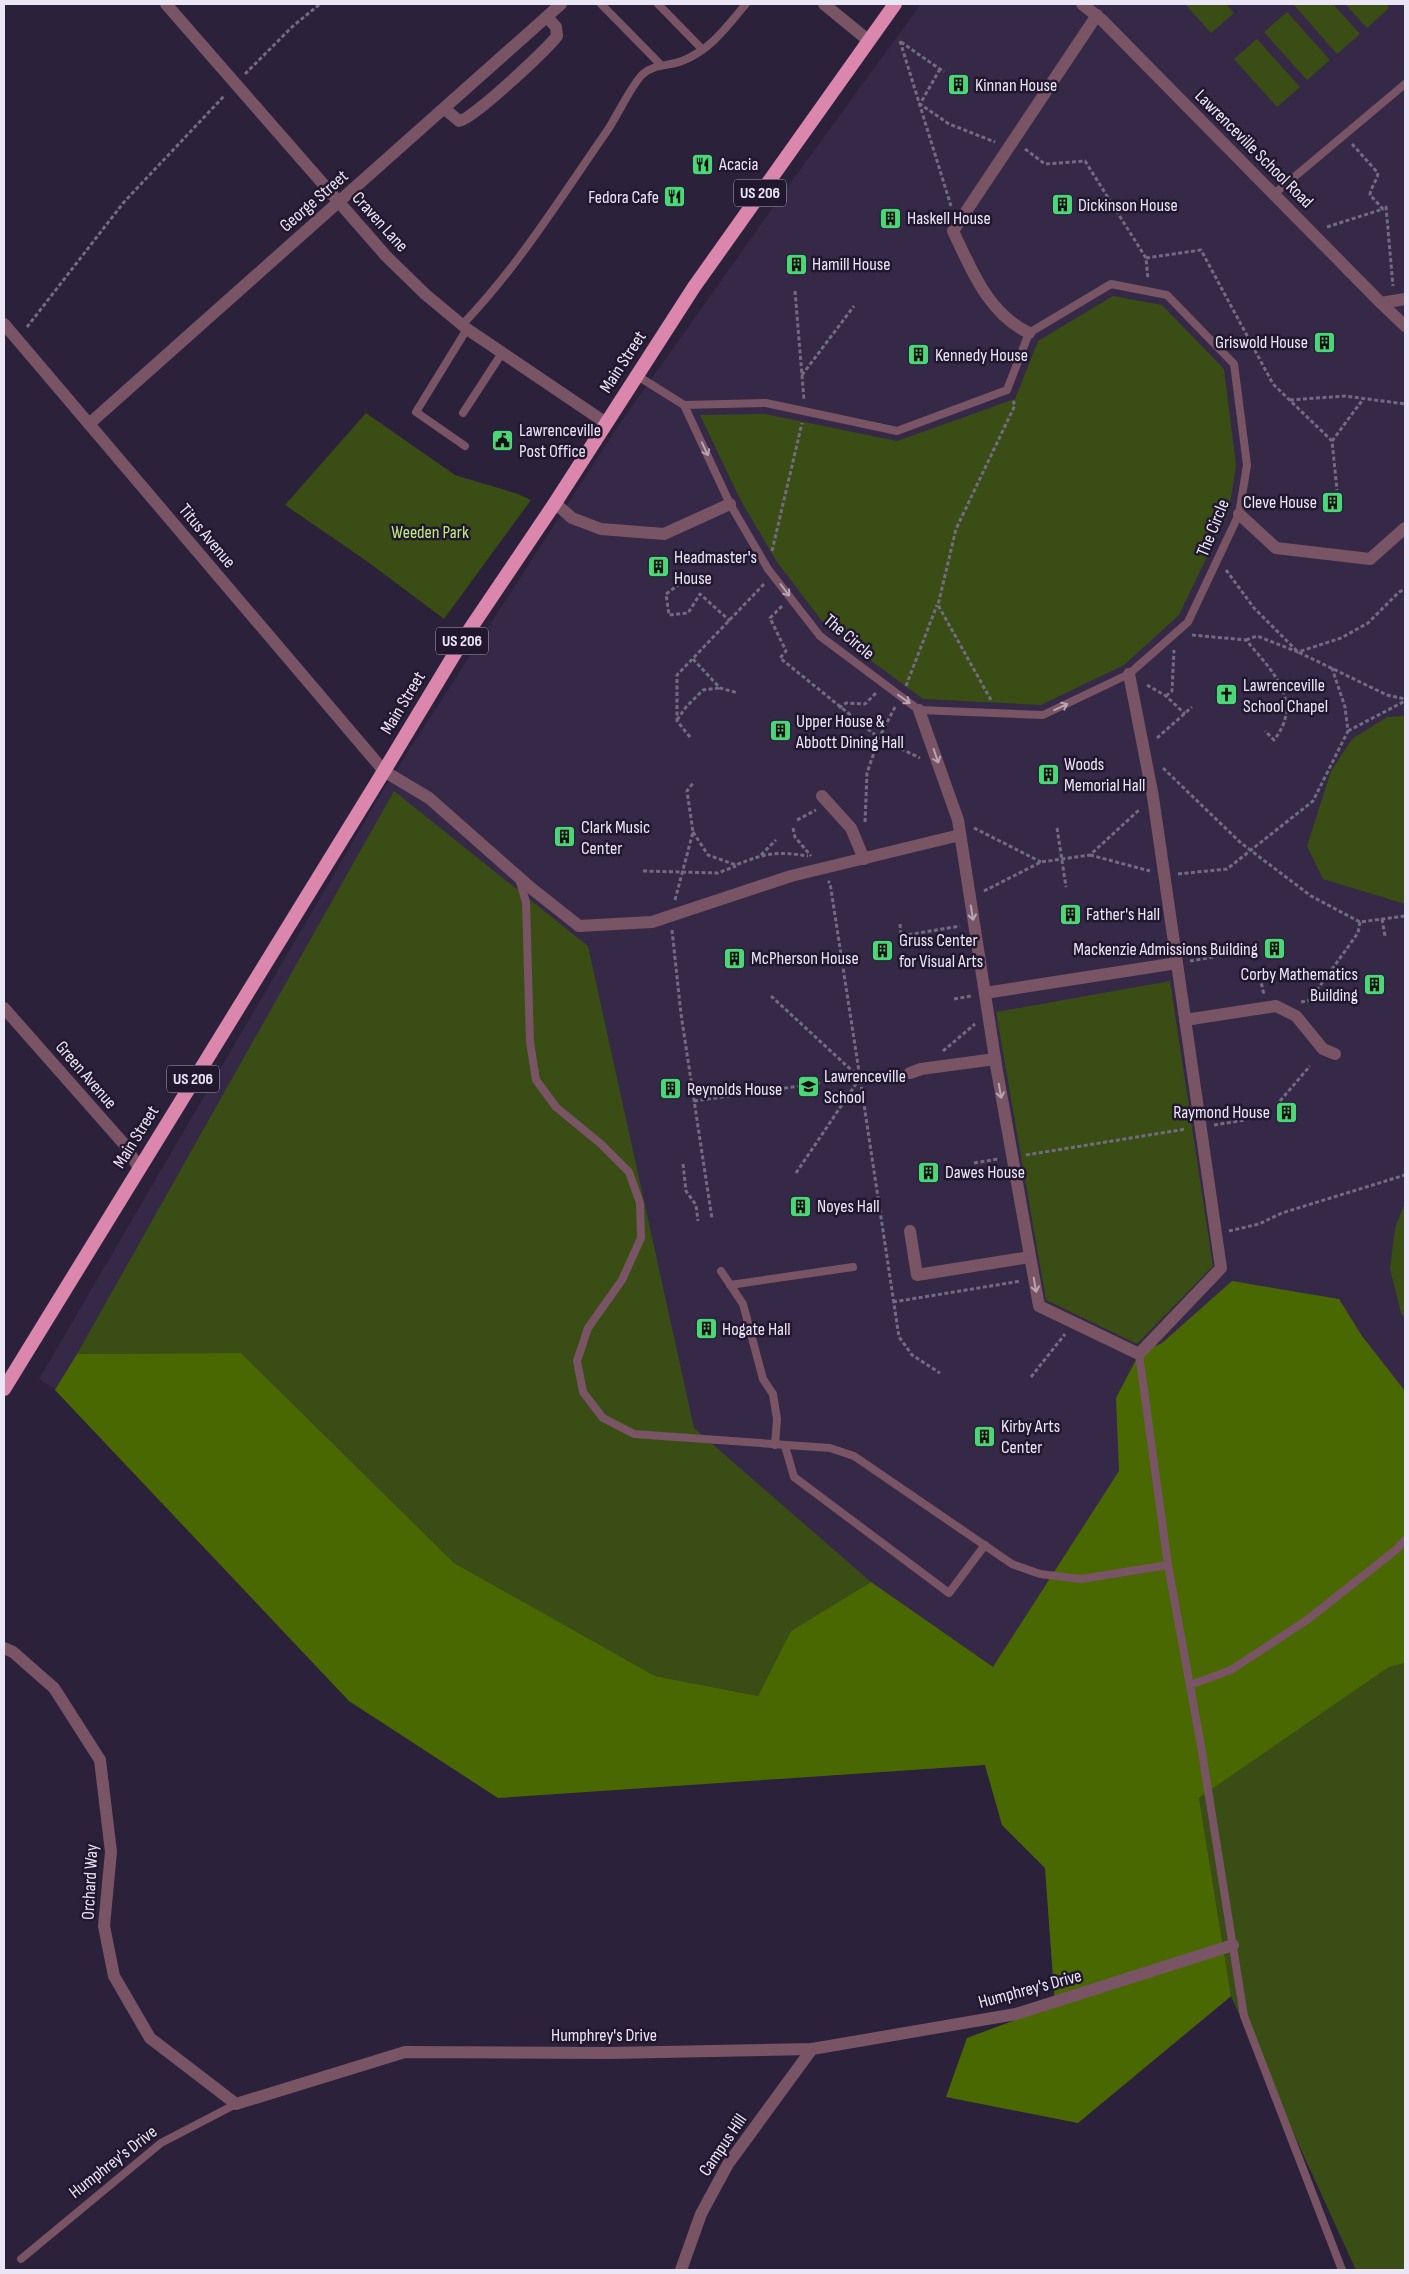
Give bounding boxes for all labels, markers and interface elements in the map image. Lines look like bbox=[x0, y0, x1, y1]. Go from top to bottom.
building icon: Kinnan House bbox=[947, 73, 971, 97]
place label: Kinnan House bbox=[975, 75, 1057, 96]
street label: Lawrenceville School Road bbox=[1191, 86, 1317, 212]
restaurant icon: Acacia bbox=[691, 152, 715, 176]
place label: Acacia bbox=[718, 154, 758, 175]
street label: George Street bbox=[276, 165, 353, 236]
road number: US 206 bbox=[734, 180, 786, 207]
restaurant icon: Fedora Cafe bbox=[663, 185, 687, 209]
place label: Fedora Cafe bbox=[588, 187, 659, 208]
street label: Craven Lane bbox=[348, 188, 412, 256]
building icon: Dickinson House bbox=[1050, 193, 1074, 217]
place label: Dickinson House bbox=[1078, 195, 1178, 216]
building icon: Haskell House bbox=[879, 206, 903, 230]
place label: Haskell House bbox=[907, 208, 991, 229]
building icon: Hamill House bbox=[784, 252, 808, 276]
place label: Hamill House bbox=[812, 254, 890, 275]
street label: Main Street bbox=[595, 327, 651, 397]
building icon: Griswold House bbox=[1312, 330, 1336, 354]
place label: Griswold House bbox=[1215, 332, 1308, 353]
building icon: Kennedy House bbox=[907, 343, 931, 367]
place label: Kennedy House bbox=[935, 345, 1028, 366]
place label: Lawrenceville Post Office bbox=[519, 420, 601, 462]
public building icon: Lawrenceville Post Office bbox=[491, 428, 515, 452]
one-way arrow bbox=[700, 441, 710, 456]
building icon: Cleve House bbox=[1321, 490, 1345, 514]
place label: Cleve House bbox=[1243, 492, 1317, 513]
street label: The Circle bbox=[1192, 496, 1234, 560]
street label: Titus Avenue bbox=[174, 500, 240, 572]
park label: Weeden Park bbox=[391, 522, 469, 543]
place label: Headmaster's House bbox=[674, 547, 757, 589]
building icon: Headmaster's House bbox=[646, 555, 670, 579]
one-way arrow bbox=[779, 583, 790, 596]
street label: The Circle bbox=[819, 610, 879, 664]
road number: US 206 bbox=[436, 627, 488, 654]
street label: Main Street bbox=[376, 667, 430, 738]
place label: Lawrenceville School Chapel bbox=[1243, 675, 1328, 717]
church icon: Lawrenceville School Chapel bbox=[1215, 683, 1239, 707]
one-way arrow bbox=[896, 694, 910, 704]
one-way arrow bbox=[1053, 701, 1068, 711]
place label: Upper House & Abbott Dining Hall bbox=[795, 711, 904, 753]
building icon: Upper House & Abbott Dining Hall bbox=[768, 719, 792, 743]
one-way arrow bbox=[931, 747, 941, 763]
place label: Woods Memorial Hall bbox=[1064, 754, 1145, 796]
building icon: Woods Memorial Hall bbox=[1036, 762, 1060, 786]
place label: Clark Music Center bbox=[581, 817, 650, 859]
building icon: Clark Music Center bbox=[553, 825, 577, 849]
building icon: Father's Hall bbox=[1058, 902, 1082, 926]
place label: Father's Hall bbox=[1086, 904, 1160, 925]
one-way arrow bbox=[968, 905, 978, 921]
place label: Gruss Center for Visual Arts bbox=[899, 930, 983, 972]
building icon: Mackenzie Admissions Building bbox=[1262, 937, 1286, 961]
building icon: Gruss Center for Visual Arts bbox=[871, 938, 895, 962]
place label: Mackenzie Admissions Building bbox=[1073, 939, 1258, 960]
building icon: McPherson House bbox=[723, 946, 747, 970]
place label: McPherson House bbox=[751, 948, 859, 969]
place label: Corby Mathematics Building bbox=[1241, 964, 1358, 1006]
building icon: Corby Mathematics Building bbox=[1362, 972, 1386, 996]
street label: Green Avenue bbox=[51, 1037, 121, 1113]
road number: US 206 bbox=[167, 1066, 219, 1092]
place label: Lawrenceville School bbox=[824, 1066, 906, 1108]
school or university icon: Lawrenceville School bbox=[796, 1074, 820, 1098]
building icon: Reynolds House bbox=[659, 1077, 683, 1101]
place label: Reynolds House bbox=[687, 1079, 782, 1100]
one-way arrow bbox=[996, 1083, 1006, 1099]
building icon: Raymond House bbox=[1274, 1100, 1298, 1124]
street label: Main Street bbox=[109, 1102, 164, 1172]
place label: Raymond House bbox=[1173, 1102, 1270, 1123]
building icon: Dawes House bbox=[917, 1160, 941, 1184]
place label: Dawes House bbox=[945, 1162, 1025, 1183]
building icon: Noyes Hall bbox=[789, 1194, 813, 1218]
place label: Noyes Hall bbox=[817, 1196, 880, 1217]
one-way arrow bbox=[1031, 1277, 1041, 1293]
building icon: Hogate Hall bbox=[694, 1317, 718, 1341]
place label: Hogate Hall bbox=[722, 1319, 791, 1340]
place label: Kirby Arts Center bbox=[1001, 1416, 1060, 1458]
building icon: Kirby Arts Center bbox=[973, 1424, 997, 1448]
street label: Orchard Way bbox=[78, 1844, 102, 1920]
street label: Humphrey's Drive bbox=[976, 1965, 1084, 2013]
street label: Humphrey's Drive bbox=[551, 2025, 657, 2046]
street label: Campus Hill bbox=[695, 2110, 751, 2180]
street label: Humphrey's Drive bbox=[65, 2121, 161, 2203]

